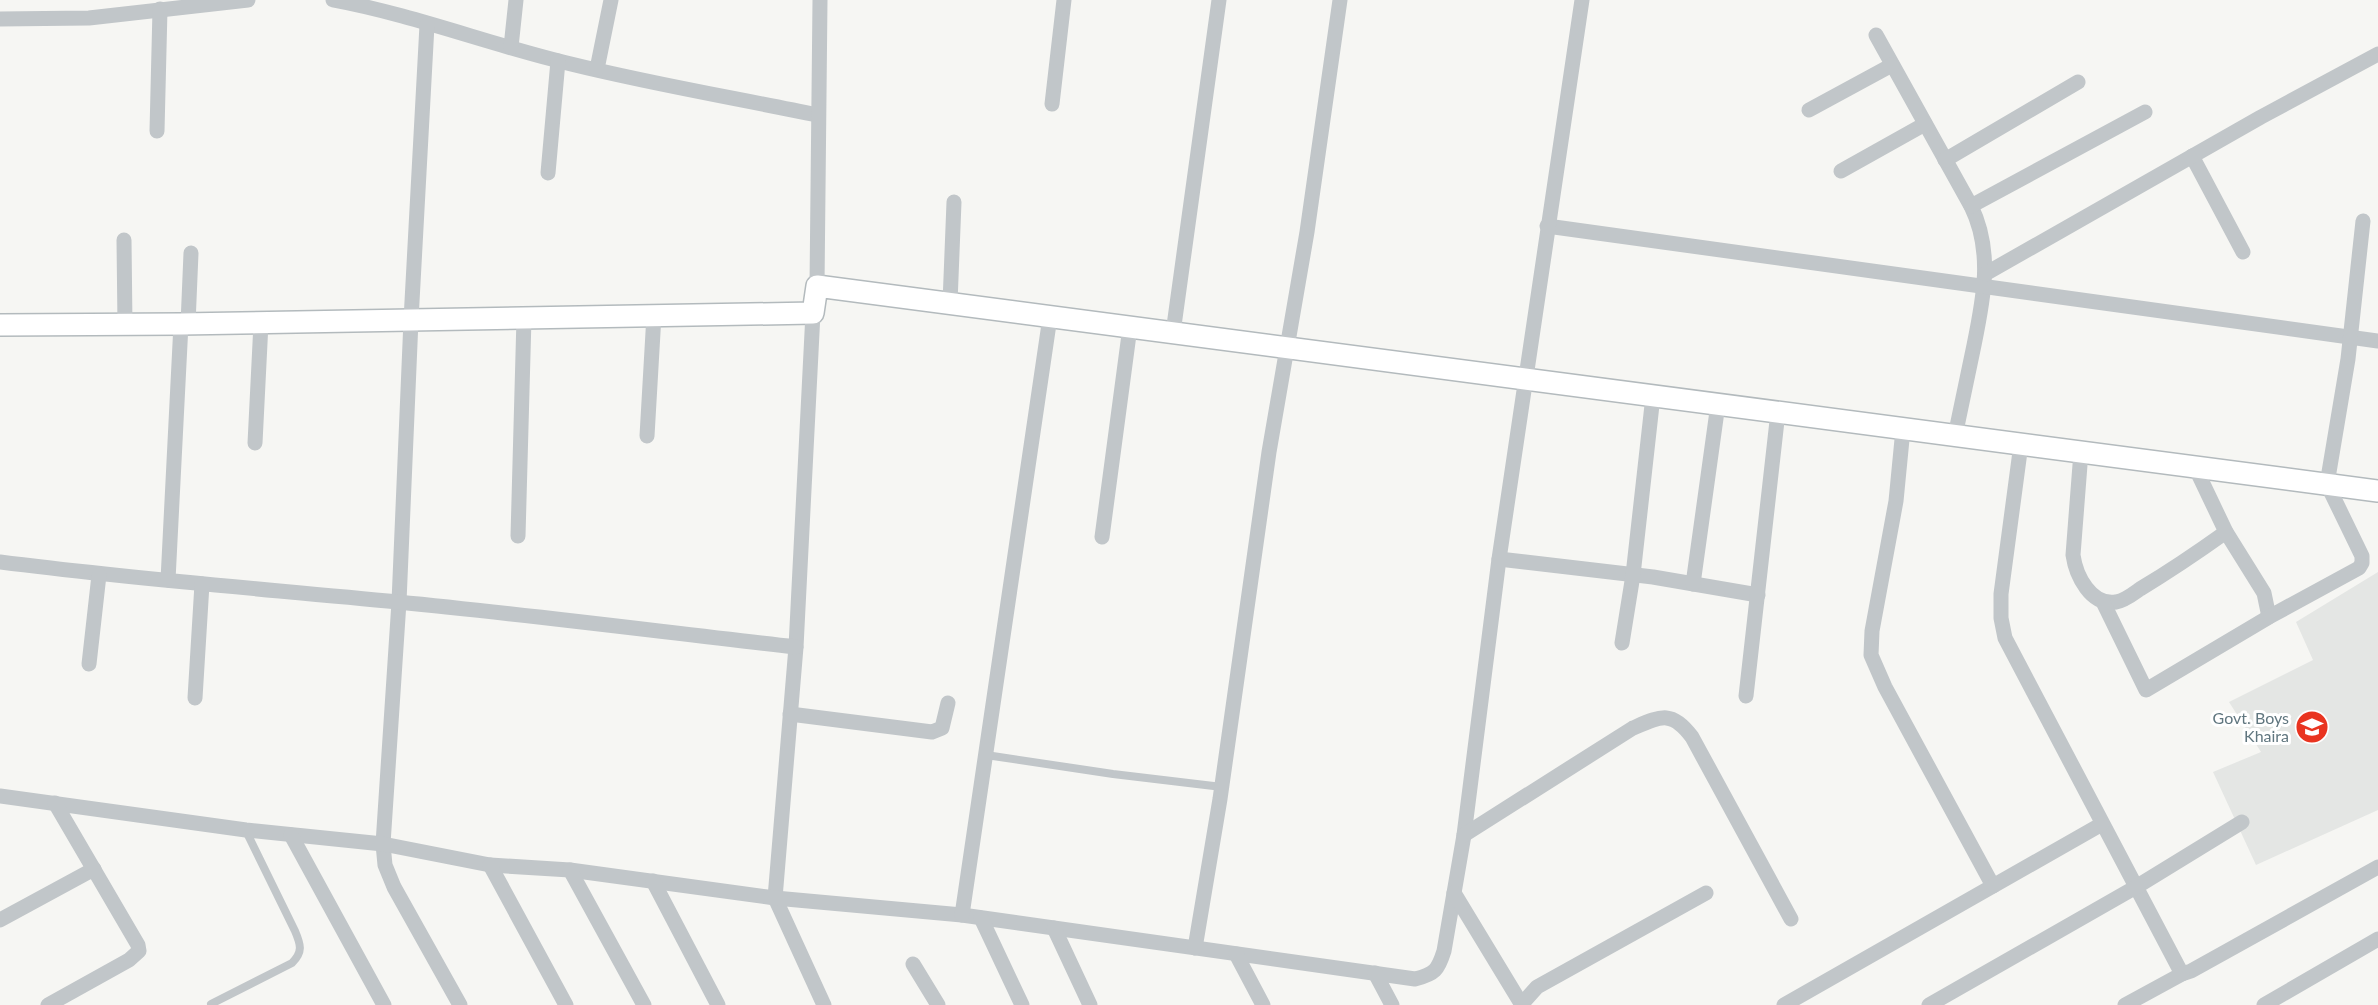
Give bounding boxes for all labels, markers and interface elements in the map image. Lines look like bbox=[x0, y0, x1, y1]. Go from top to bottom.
place label: Govt. Boys Khaira bbox=[2213, 708, 2289, 745]
school or university icon: Govt. Boys Khaira bbox=[2294, 709, 2330, 745]

